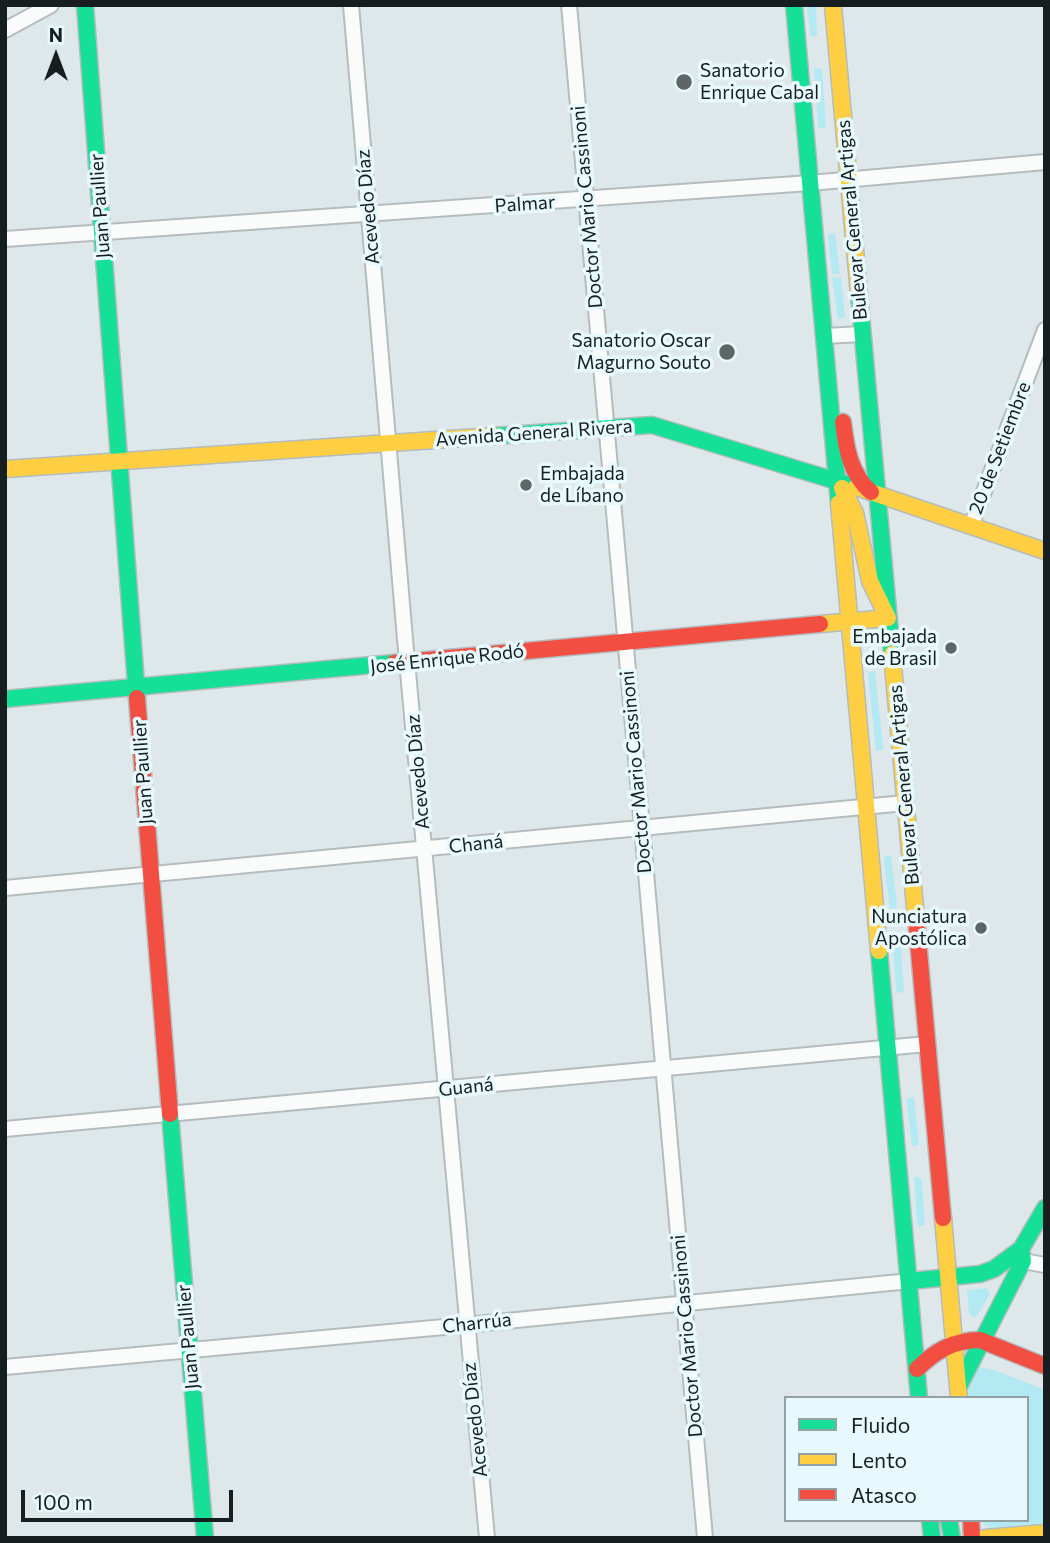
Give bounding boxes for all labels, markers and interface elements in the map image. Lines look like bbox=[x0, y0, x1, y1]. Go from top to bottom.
north arrow bbox=[21, 21, 91, 91]
text: N bbox=[49, 23, 63, 46]
place label: Sanatorio Enrique Cabal bbox=[700, 60, 819, 104]
marker: Sanatorio Enrique Cabal bbox=[674, 72, 694, 92]
street label: Doctor Mario Cassinoni bbox=[567, 105, 607, 309]
street label: Bulevar General Artigas bbox=[832, 119, 872, 321]
street label: Acevedo Díaz bbox=[352, 148, 384, 266]
street label: Juan Paullier bbox=[85, 153, 115, 259]
street label: Palmar bbox=[494, 191, 556, 217]
place label: Sanatorio Oscar Magurno Souto bbox=[572, 330, 711, 374]
marker: Sanatorio Oscar Magurno Souto bbox=[717, 342, 737, 362]
street label: 20 de Setiembre bbox=[964, 379, 1036, 517]
street label: Avenida General Rivera bbox=[435, 415, 633, 451]
place label: Embajada de Líbano bbox=[540, 463, 625, 507]
marker: Embajada de Líbano bbox=[518, 477, 534, 493]
place label: Embajada de Brasil bbox=[852, 626, 937, 670]
street label: José Enrique Rodó bbox=[369, 640, 525, 678]
marker: Embajada de Brasil bbox=[943, 640, 959, 656]
street label: Doctor Mario Cassinoni bbox=[616, 670, 656, 874]
street label: Bulevar General Artigas bbox=[884, 684, 924, 886]
street label: Acevedo Díaz bbox=[402, 713, 434, 831]
street label: Juan Paullier bbox=[128, 719, 158, 825]
street label: Chaná bbox=[448, 830, 504, 858]
place label: Nunciatura Apostólica bbox=[871, 906, 967, 950]
marker: Nunciatura Apostólica bbox=[973, 920, 989, 936]
street label: Guaná bbox=[437, 1073, 495, 1101]
street label: Doctor Mario Cassinoni bbox=[667, 1234, 707, 1438]
street label: Juan Paullier bbox=[172, 1284, 204, 1390]
street label: Charrúa bbox=[441, 1308, 513, 1338]
street label: Acevedo Díaz bbox=[458, 1361, 492, 1479]
legend bbox=[784, 1396, 1029, 1522]
text: Fluido bbox=[851, 1412, 910, 1437]
text: Lento bbox=[851, 1447, 907, 1472]
scale bar bbox=[24, 1476, 236, 1520]
text: Atasco bbox=[851, 1482, 917, 1507]
text: 100 m bbox=[34, 1489, 93, 1514]

